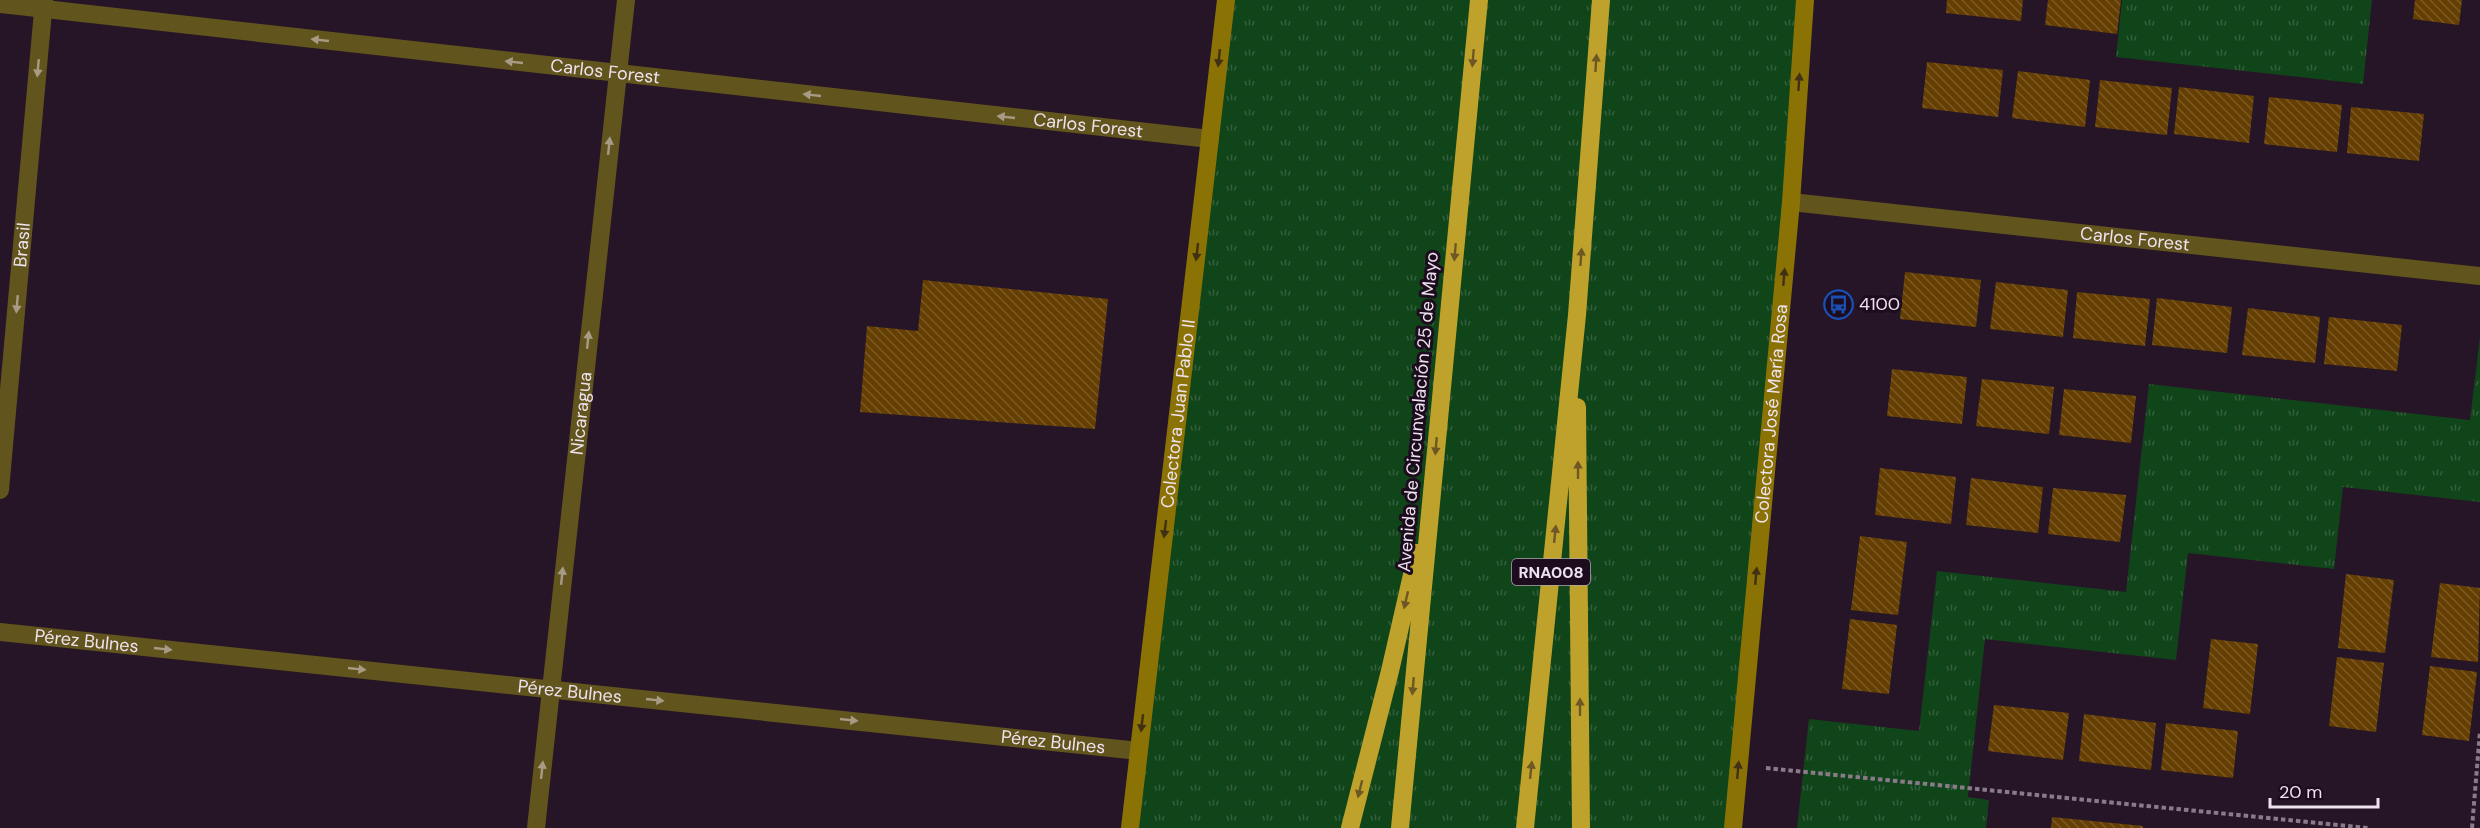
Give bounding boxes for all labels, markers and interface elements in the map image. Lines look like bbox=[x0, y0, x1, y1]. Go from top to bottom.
one-way arrow bbox=[311, 36, 330, 45]
one-way arrow bbox=[1215, 49, 1224, 68]
one-way arrow bbox=[1468, 49, 1478, 68]
street label: Carlos Forest bbox=[549, 53, 661, 90]
one-way arrow bbox=[1591, 53, 1601, 72]
one-way arrow bbox=[504, 57, 523, 67]
one-way arrow bbox=[33, 58, 43, 77]
one-way arrow bbox=[1794, 73, 1804, 92]
one-way arrow bbox=[802, 90, 821, 100]
street label: Carlos Forest bbox=[1032, 107, 1144, 143]
one-way arrow bbox=[996, 112, 1015, 122]
one-way arrow bbox=[604, 137, 614, 156]
street label: Carlos Forest bbox=[2079, 221, 2191, 257]
street label: Brasil bbox=[8, 222, 36, 268]
one-way arrow bbox=[1192, 242, 1202, 261]
one-way arrow bbox=[1450, 243, 1460, 262]
one-way arrow bbox=[1576, 247, 1586, 266]
street label: Avenida de Circunvalación 25 de Mayo bbox=[1392, 251, 1444, 573]
one-way arrow bbox=[1779, 267, 1789, 286]
bus stop icon: 4100 bbox=[1822, 288, 1854, 320]
place label: 4100 bbox=[1859, 292, 1900, 316]
one-way arrow bbox=[12, 294, 22, 313]
street label: Colectora José María Rosa bbox=[1749, 303, 1793, 525]
street label: Colectora Juan Pablo II bbox=[1155, 318, 1201, 510]
one-way arrow bbox=[583, 331, 593, 350]
street label: Nicaragua bbox=[565, 371, 598, 456]
one-way arrow bbox=[1431, 437, 1441, 456]
one-way arrow bbox=[1573, 460, 1583, 479]
one-way arrow bbox=[1160, 520, 1170, 539]
one-way arrow bbox=[1550, 524, 1560, 543]
road number: RNA008 bbox=[1512, 559, 1590, 585]
one-way arrow bbox=[558, 566, 567, 585]
one-way arrow bbox=[1751, 566, 1761, 585]
one-way arrow bbox=[1401, 590, 1410, 609]
street label: Pérez Bulnes bbox=[33, 624, 140, 658]
one-way arrow bbox=[153, 644, 172, 654]
one-way arrow bbox=[347, 664, 366, 674]
street label: Pérez Bulnes bbox=[517, 674, 623, 709]
one-way arrow bbox=[1408, 676, 1418, 695]
one-way arrow bbox=[645, 695, 664, 705]
one-way arrow bbox=[1575, 697, 1585, 716]
one-way arrow bbox=[1137, 713, 1147, 732]
one-way arrow bbox=[839, 716, 858, 725]
street label: Pérez Bulnes bbox=[1000, 725, 1107, 759]
one-way arrow bbox=[537, 760, 547, 779]
one-way arrow bbox=[1526, 760, 1536, 779]
one-way arrow bbox=[1733, 760, 1742, 779]
scale bar bbox=[2270, 771, 2378, 809]
one-way arrow bbox=[1354, 780, 1364, 798]
text: 20 m bbox=[2279, 780, 2322, 804]

